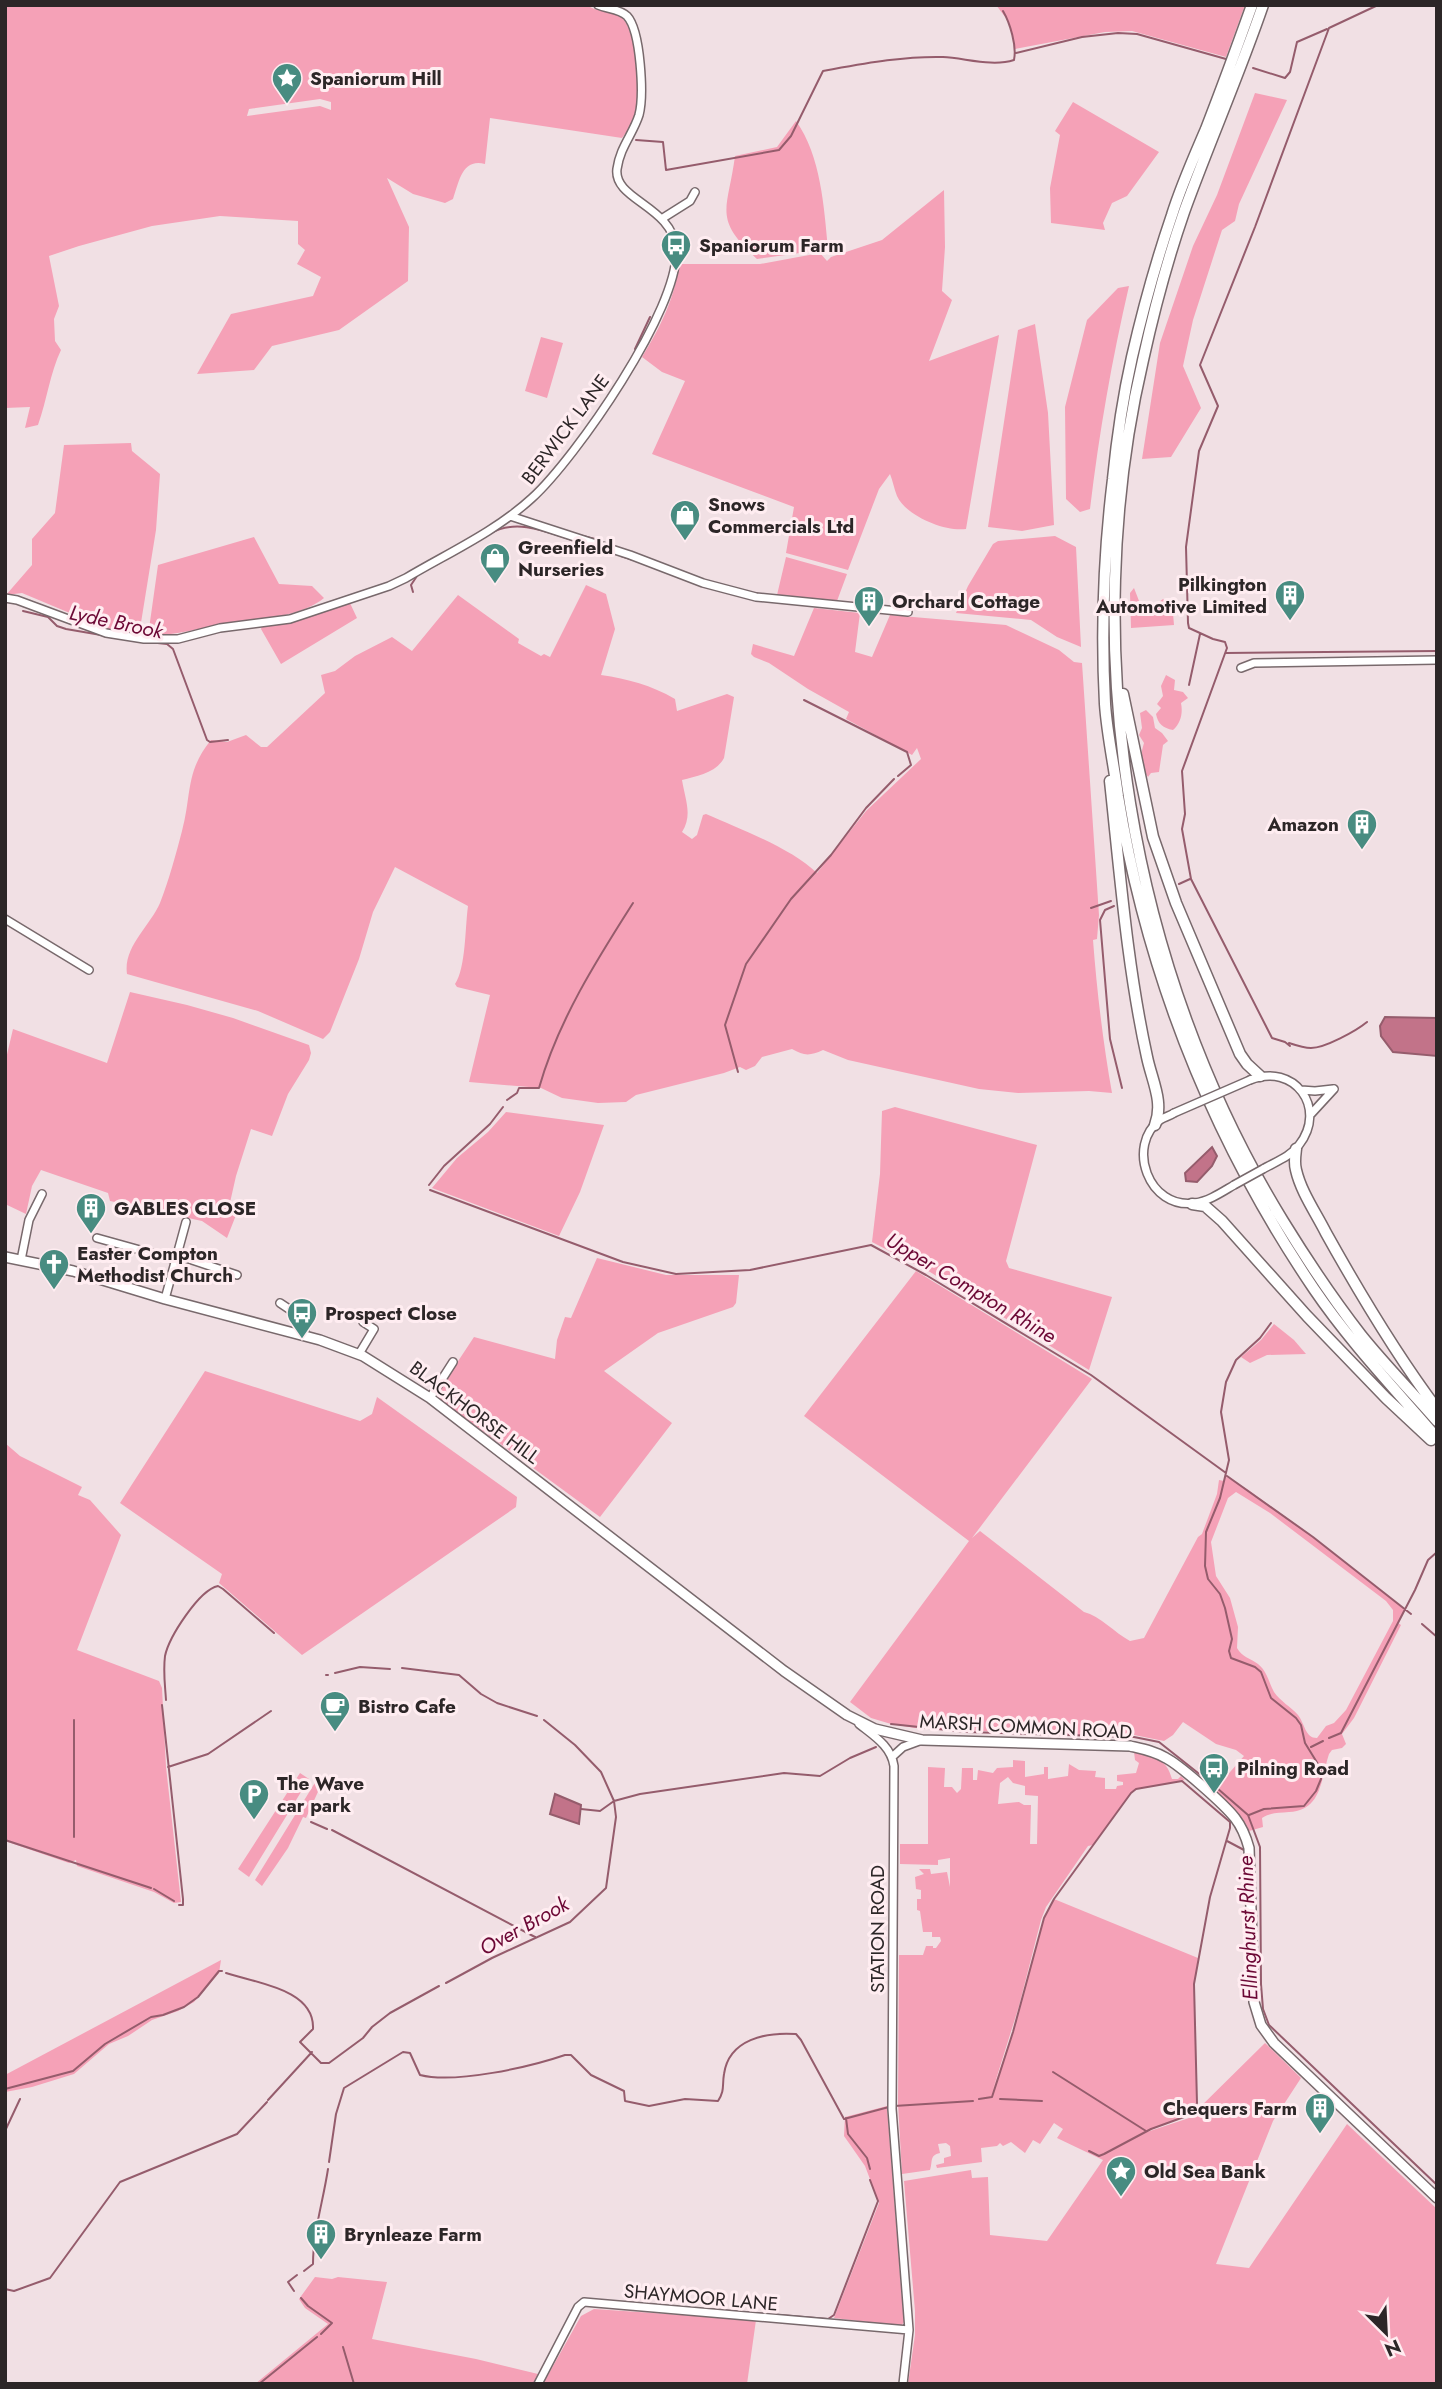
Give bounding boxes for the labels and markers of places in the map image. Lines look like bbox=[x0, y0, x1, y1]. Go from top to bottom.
place icon: Spaniorum Hill bbox=[270, 61, 304, 105]
place label: Spaniorum Hill bbox=[310, 65, 442, 92]
bus stop icon: Spaniorum Farm bbox=[659, 228, 693, 272]
place label: Spaniorum Farm bbox=[699, 232, 844, 259]
place label: Snows Commercials Ltd bbox=[708, 491, 854, 540]
shop icon: Snows Commercials Ltd bbox=[668, 498, 702, 542]
place label: Greenfield Nurseries bbox=[518, 534, 613, 583]
shop icon: Greenfield Nurseries bbox=[478, 541, 512, 585]
place label: Pilkington Automotive Limited bbox=[1095, 571, 1267, 620]
building icon: Pilkington Automotive Limited bbox=[1273, 578, 1307, 622]
building icon: Orchard Cottage bbox=[852, 584, 886, 628]
place label: Orchard Cottage bbox=[892, 588, 1040, 615]
building icon: Amazon bbox=[1345, 807, 1379, 851]
place label: Amazon bbox=[1266, 811, 1339, 838]
building icon: GABLES CLOSE bbox=[74, 1191, 108, 1235]
place label: GABLES CLOSE bbox=[114, 1195, 256, 1222]
place label: Easter Compton Methodist Church bbox=[77, 1240, 233, 1289]
church icon: Easter Compton Methodist Church bbox=[37, 1247, 71, 1291]
bus stop icon: Prospect Close bbox=[285, 1296, 319, 1340]
place label: Prospect Close bbox=[325, 1300, 457, 1327]
cafe icon: Bistro Cafe bbox=[318, 1689, 352, 1733]
place label: Bistro Cafe bbox=[358, 1693, 456, 1720]
bus stop icon: Pilning Road bbox=[1197, 1751, 1231, 1795]
place label: Pilning Road bbox=[1237, 1755, 1349, 1782]
place label: The Wave car park bbox=[277, 1770, 364, 1819]
parking icon: The Wave car park bbox=[237, 1777, 271, 1821]
building icon: Chequers Farm bbox=[1303, 2091, 1337, 2135]
place label: Chequers Farm bbox=[1163, 2095, 1297, 2122]
place icon: Old Sea Bank bbox=[1104, 2154, 1138, 2198]
place label: Old Sea Bank bbox=[1144, 2158, 1266, 2185]
building icon: Brynleaze Farm bbox=[304, 2217, 338, 2261]
place label: Brynleaze Farm bbox=[344, 2221, 482, 2248]

